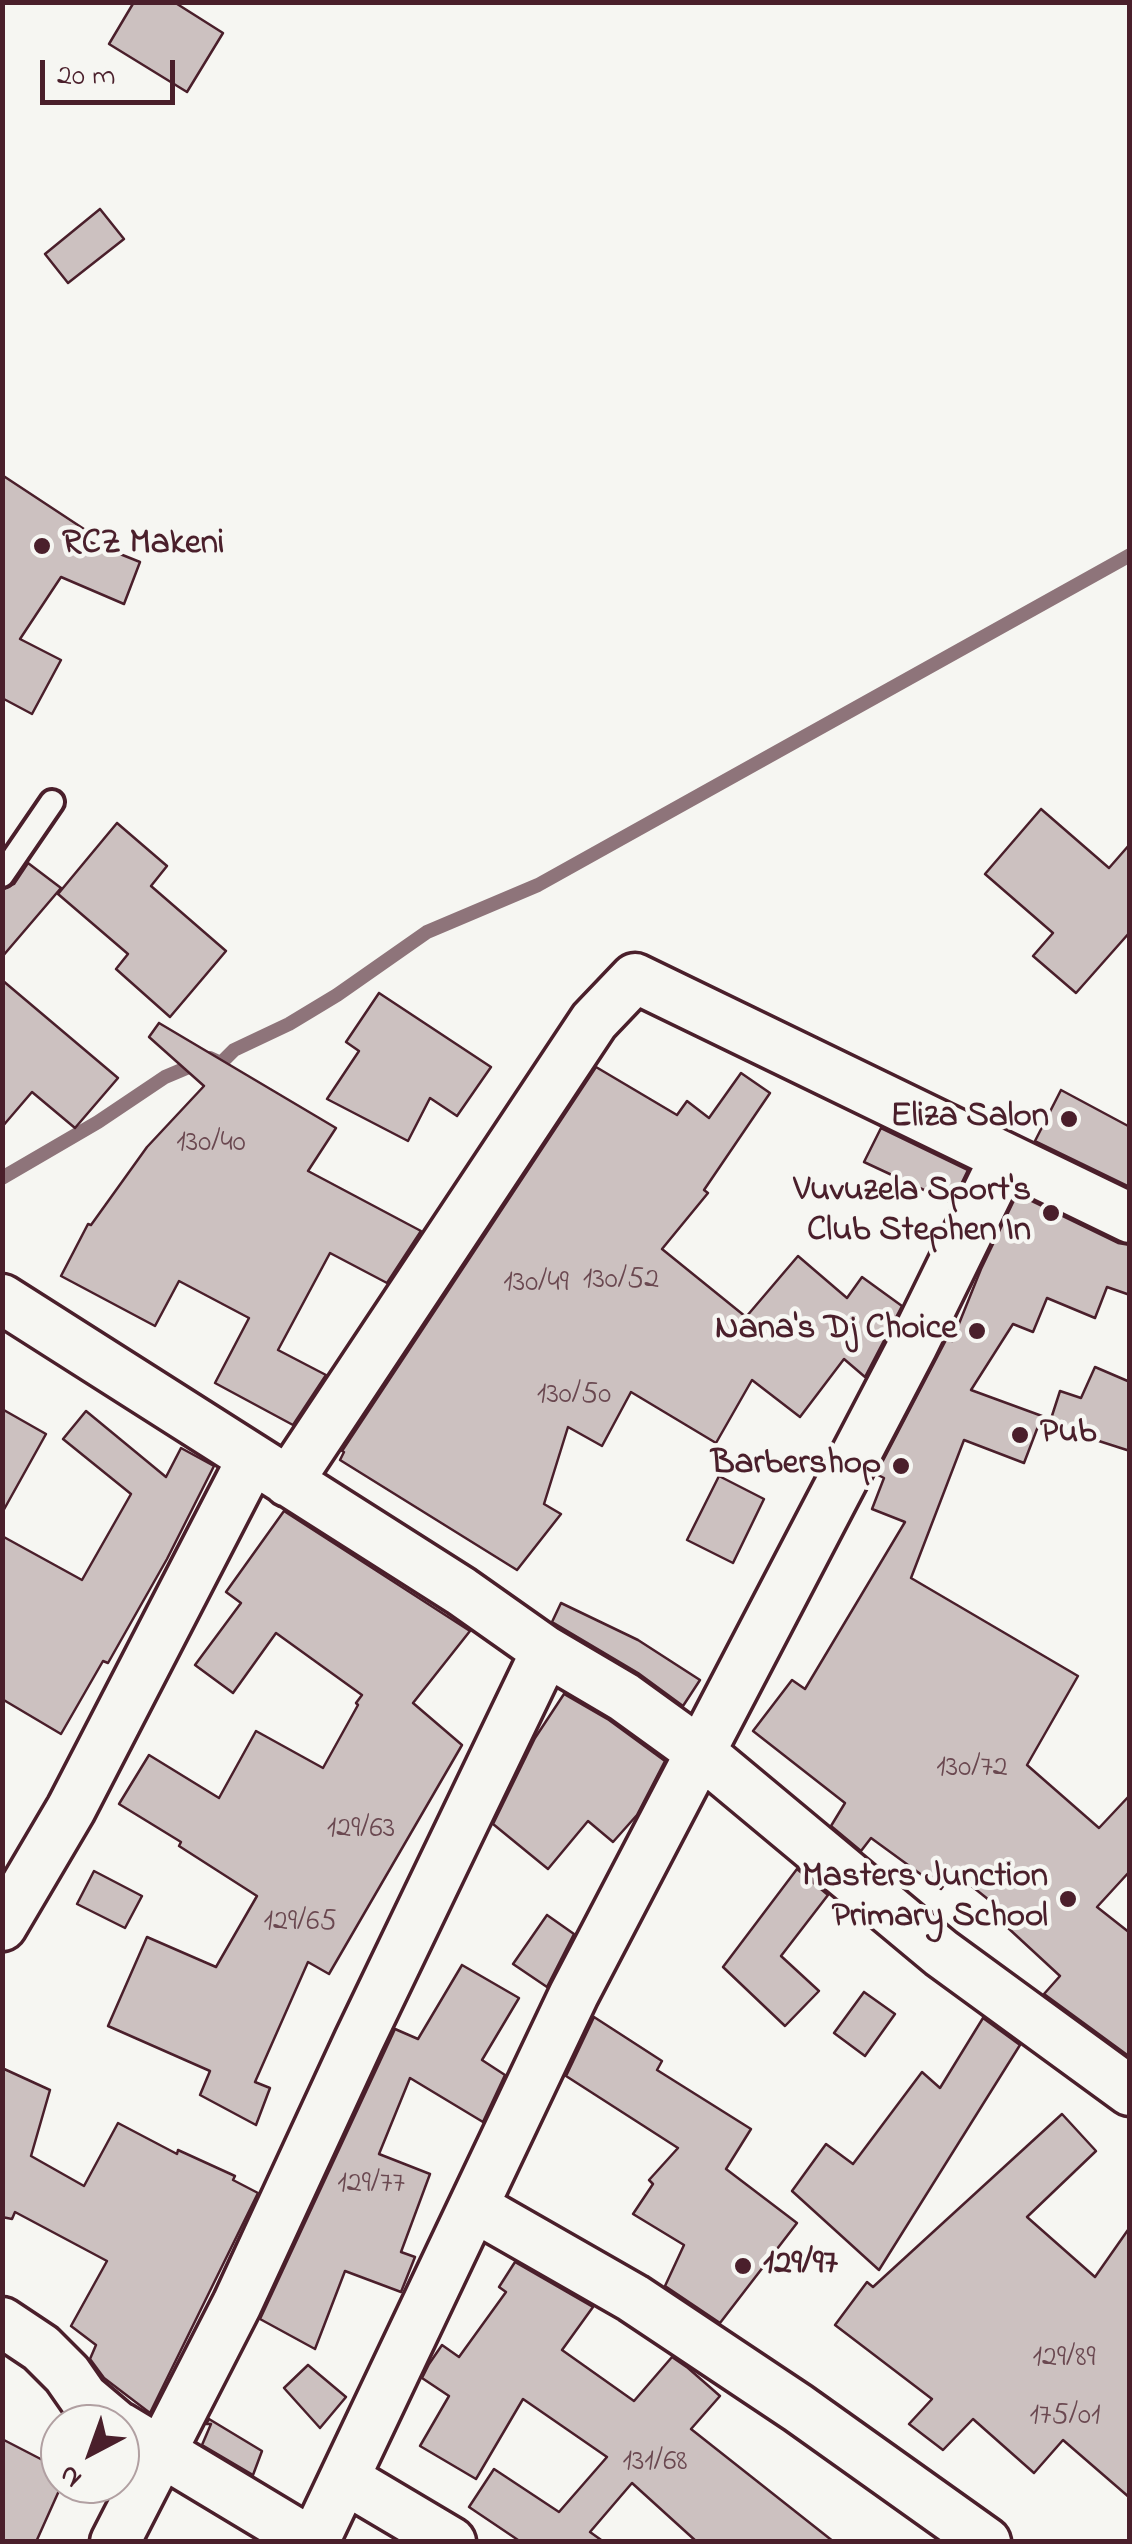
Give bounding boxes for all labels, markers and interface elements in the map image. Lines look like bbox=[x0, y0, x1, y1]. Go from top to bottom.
scale bar bbox=[45, 40, 180, 102]
text: 20 m bbox=[57, 55, 116, 99]
place label: RCZ Makeni bbox=[62, 525, 224, 567]
marker: RCZ Makeni bbox=[31, 535, 53, 557]
place label: Eliza Salon bbox=[891, 1098, 1049, 1140]
marker: Eliza Salon bbox=[1058, 1108, 1080, 1130]
house number: 130/40 bbox=[176, 1127, 246, 1163]
place label: Vuvuzela Sport's Club Stephen In bbox=[794, 1172, 1031, 1254]
marker: Vuvuzela Sport's Club Stephen In bbox=[1040, 1202, 1062, 1224]
house number: 130/52 bbox=[583, 1264, 659, 1300]
house number: 130/49 bbox=[503, 1267, 569, 1303]
place label: Nana's Dj Choice bbox=[715, 1310, 957, 1352]
marker: Nana's Dj Choice bbox=[966, 1320, 988, 1342]
house number: 130/50 bbox=[537, 1379, 611, 1415]
place label: Pub bbox=[1040, 1414, 1097, 1456]
marker: Pub bbox=[1009, 1424, 1031, 1446]
place label: Barbershop bbox=[711, 1445, 881, 1487]
marker: Barbershop bbox=[890, 1455, 912, 1477]
house number: 130/72 bbox=[936, 1752, 1008, 1788]
house number: 129/63 bbox=[327, 1813, 395, 1849]
place label: Masters Junction Primary School bbox=[802, 1858, 1048, 1940]
marker: Masters Junction Primary School bbox=[1057, 1888, 1079, 1910]
house number: 129/65 bbox=[263, 1906, 337, 1942]
house number: 129/77 bbox=[337, 2168, 405, 2204]
place label: 129/97 bbox=[763, 2245, 838, 2287]
marker: 129/97 bbox=[732, 2255, 754, 2277]
house number: 129/89 bbox=[1032, 2342, 1096, 2378]
house number: 175/01 bbox=[1030, 2400, 1100, 2436]
north arrow bbox=[40, 2404, 140, 2504]
house number: 131/68 bbox=[622, 2446, 688, 2482]
text: N bbox=[51, 2454, 92, 2497]

